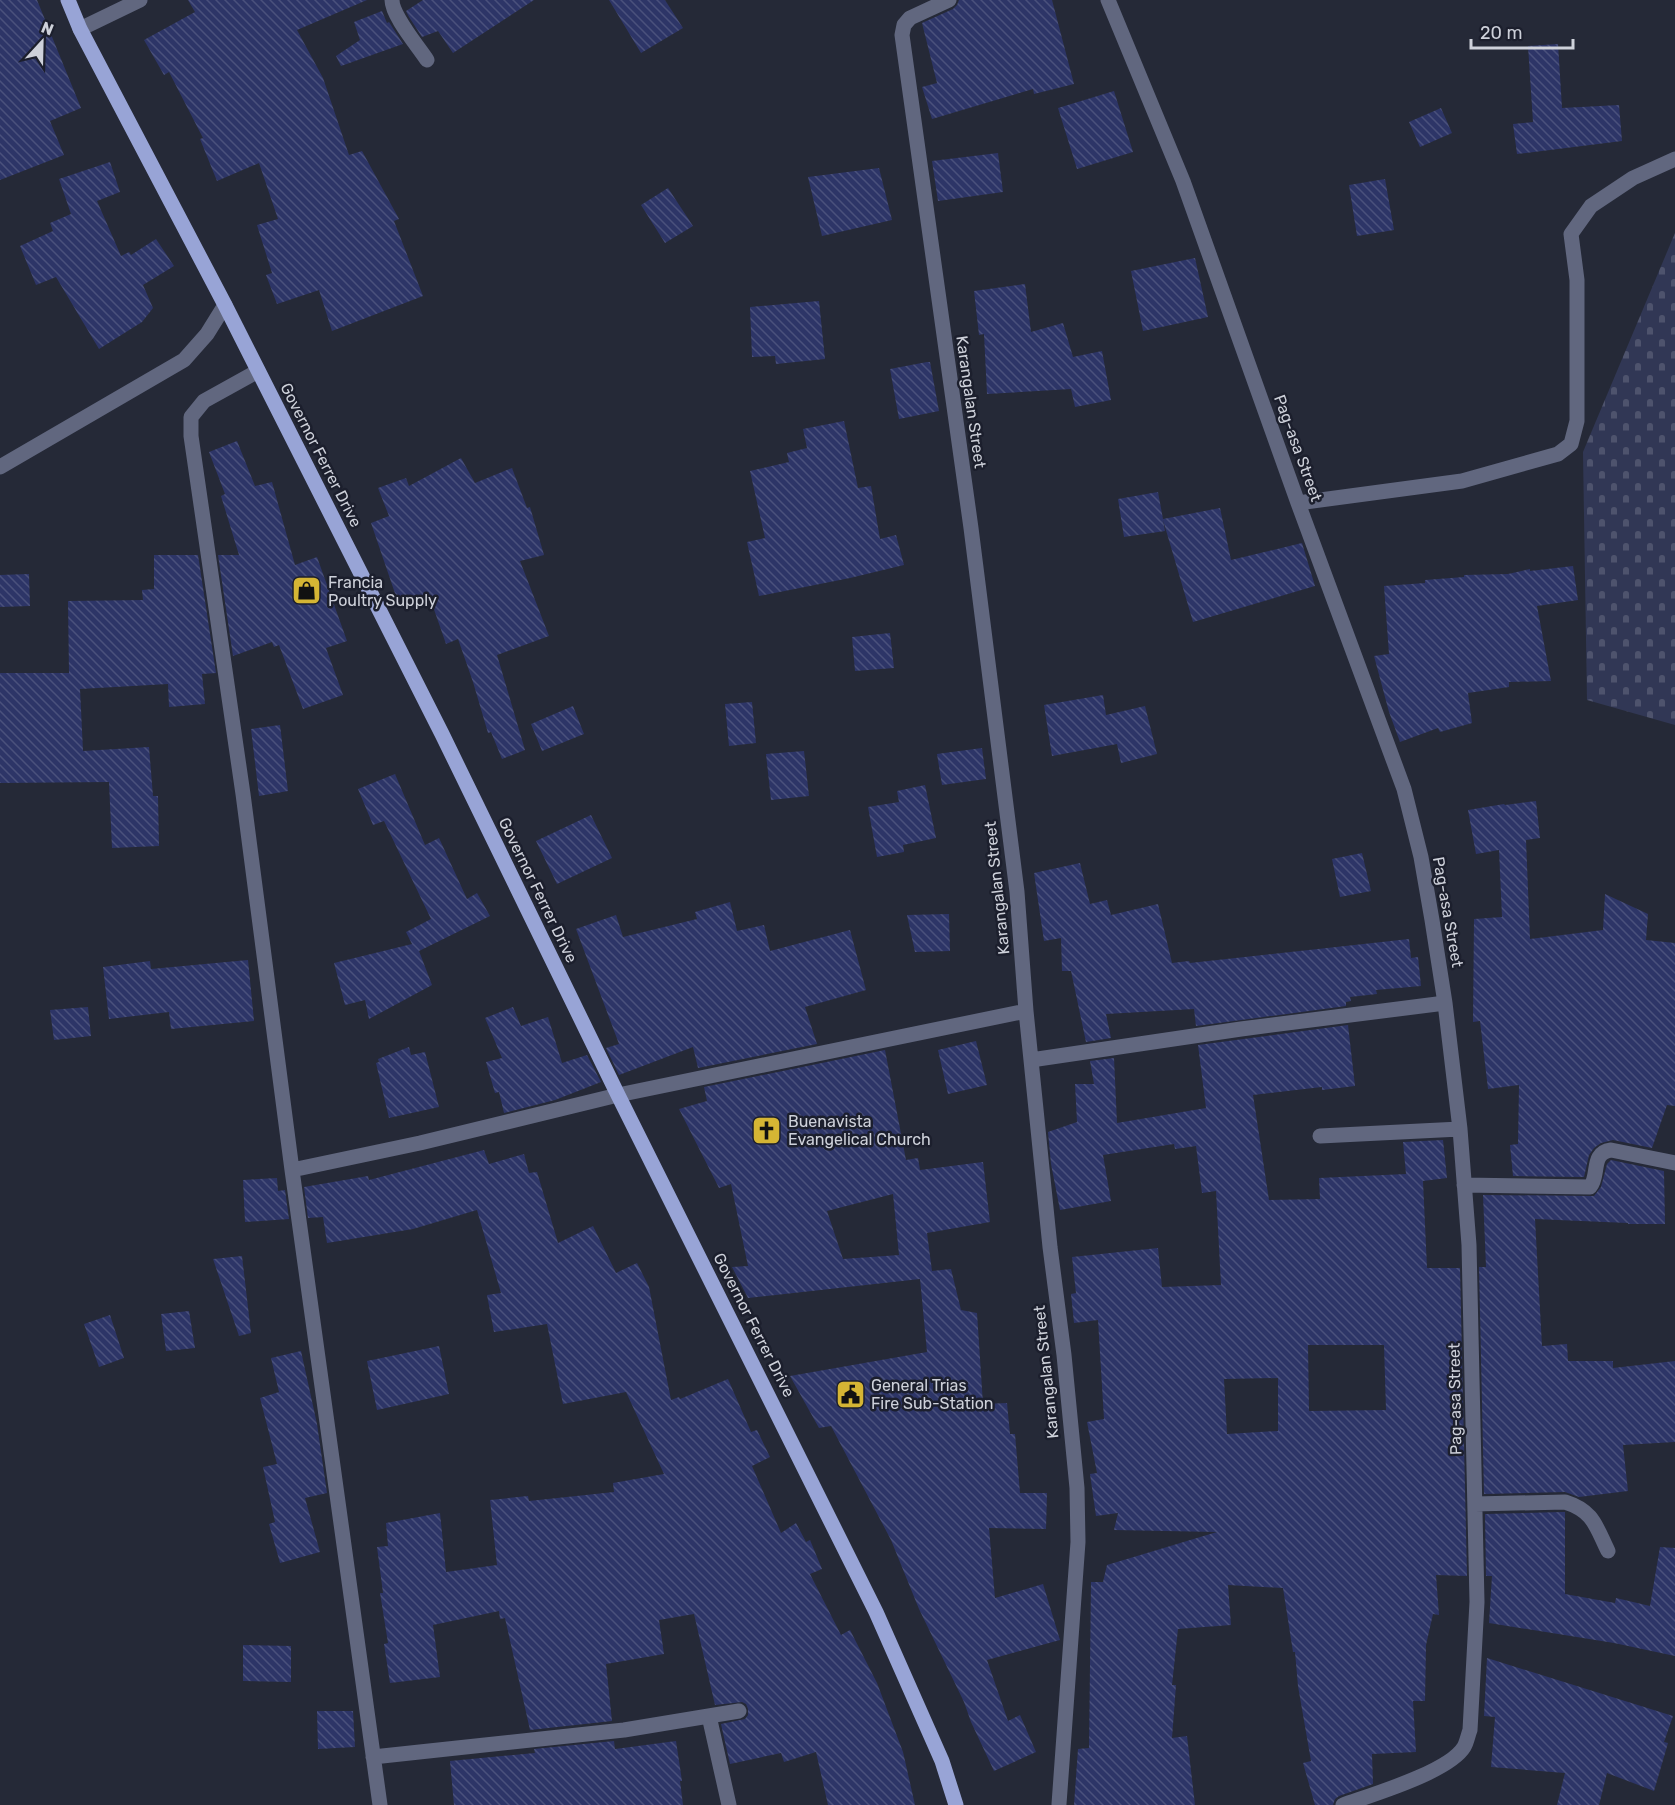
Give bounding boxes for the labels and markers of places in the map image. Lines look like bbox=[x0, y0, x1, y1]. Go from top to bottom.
place label: Francia Poultry Supply bbox=[328, 573, 437, 610]
shop icon: Francia Poultry Supply bbox=[291, 575, 323, 607]
place label: Buenavista Evangelical Church bbox=[788, 1112, 931, 1149]
church icon: Buenavista Evangelical Church bbox=[751, 1114, 783, 1146]
place label: General Trias Fire Sub-Station bbox=[871, 1376, 994, 1413]
public building icon: General Trias Fire Sub-Station bbox=[834, 1378, 866, 1410]

